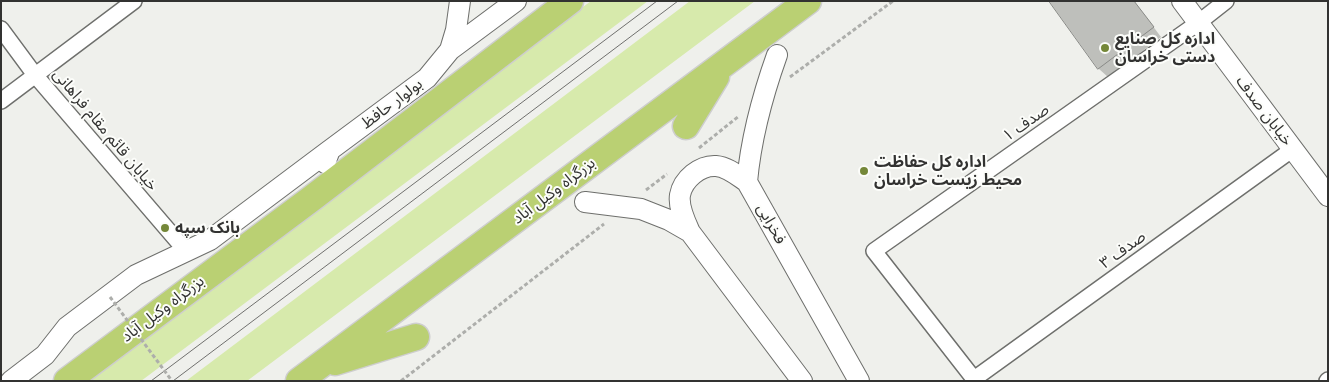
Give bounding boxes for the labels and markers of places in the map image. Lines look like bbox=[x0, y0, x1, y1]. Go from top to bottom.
place label: اداره کل صنایع دستی خراسان bbox=[1115, 29, 1215, 67]
marker: اداره کل صنایع دستی خراسان bbox=[1099, 42, 1111, 54]
place label: اداره کل حفاظت محیط زیست خراسان bbox=[874, 152, 1022, 190]
marker: اداره کل حفاظت محیط زیست خراسان bbox=[858, 165, 870, 177]
place label: بانک سپه bbox=[175, 218, 240, 238]
marker: بانک سپه bbox=[159, 222, 171, 234]

